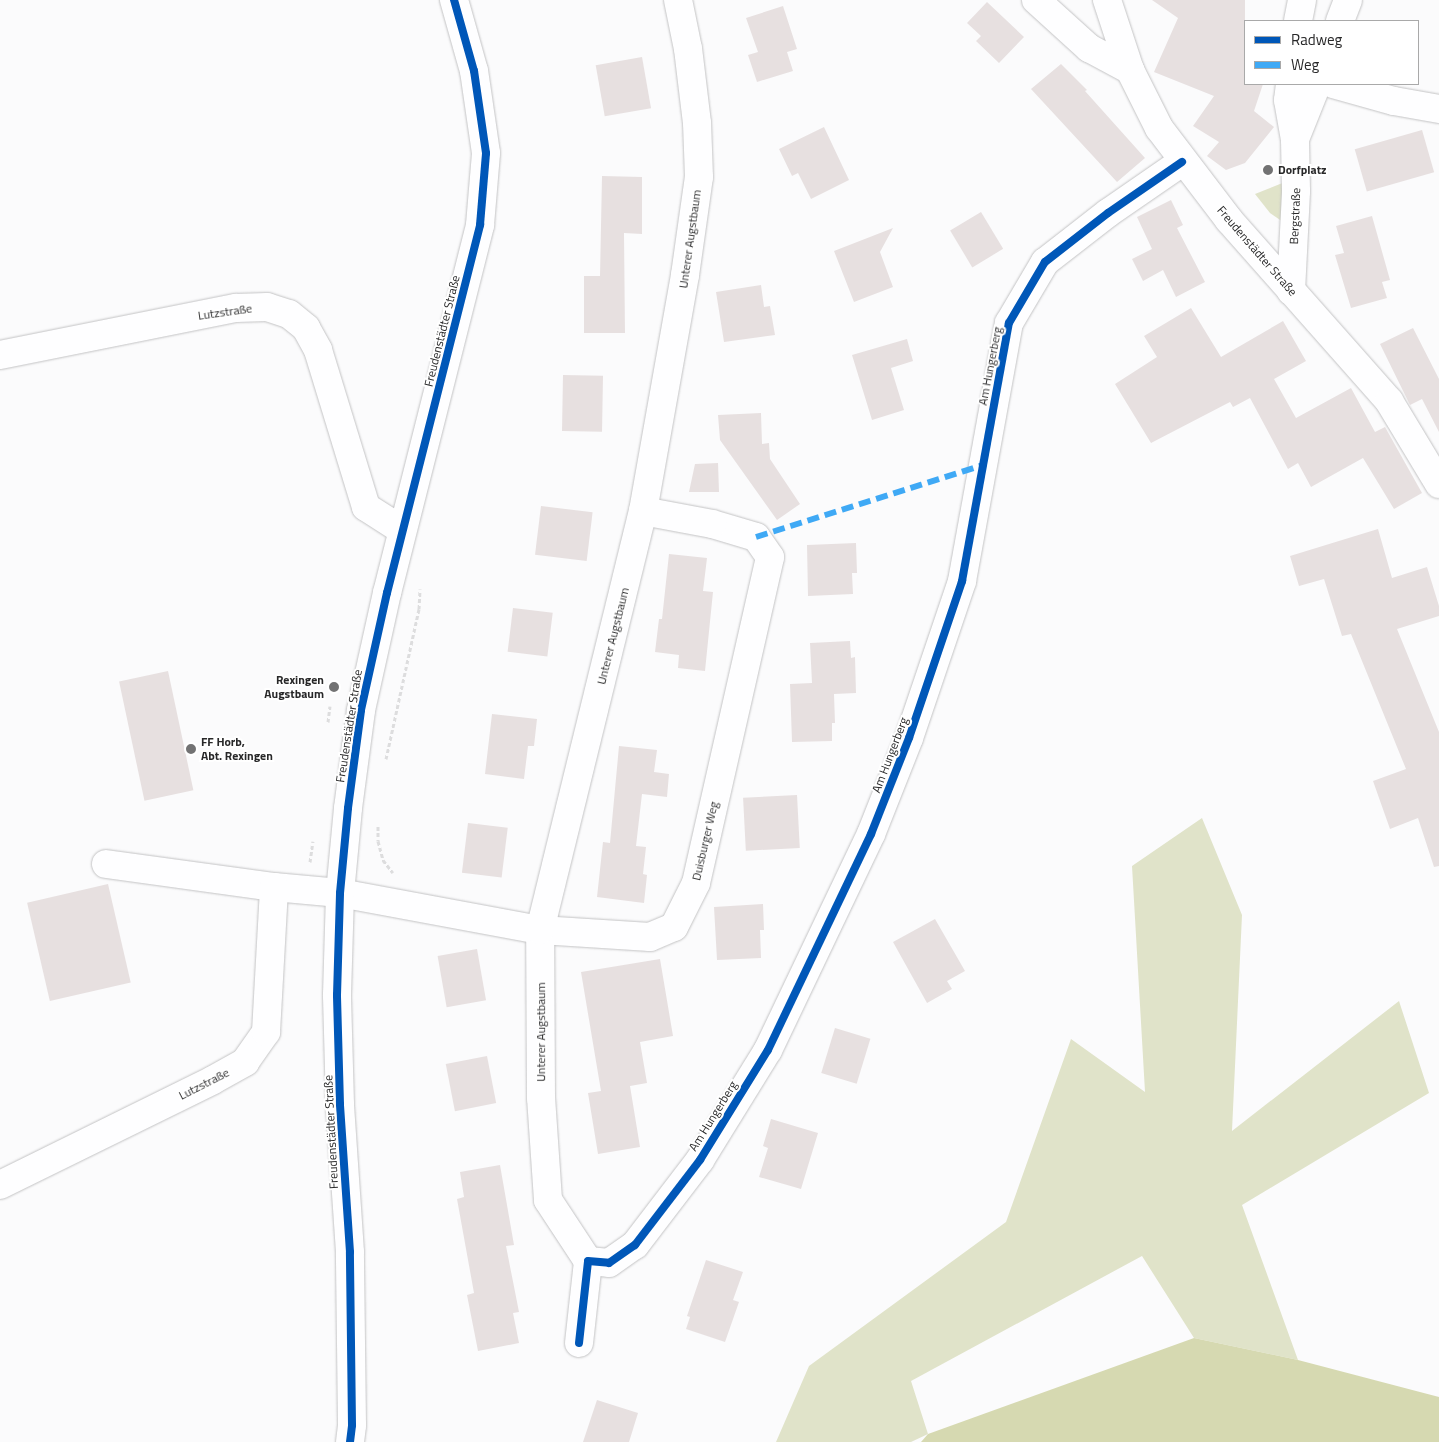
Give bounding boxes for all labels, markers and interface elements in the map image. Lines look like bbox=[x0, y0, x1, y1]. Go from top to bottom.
legend bbox=[1244, 20, 1419, 85]
text: Radweg bbox=[1291, 28, 1342, 51]
text: Weg bbox=[1291, 53, 1319, 76]
place label: Dorfplatz bbox=[1278, 163, 1327, 177]
marker: Dorfplatz bbox=[1262, 164, 1274, 176]
street label: Bergstraße bbox=[1287, 187, 1303, 245]
street label: Unterer Augstbaum bbox=[676, 189, 704, 289]
street label: Freudenstädter Straße bbox=[1214, 203, 1300, 299]
street label: Freudenstädter Straße bbox=[421, 274, 463, 388]
street label: Lutzstraße bbox=[197, 301, 253, 323]
street label: Am Hungerberg bbox=[975, 325, 1005, 407]
street label: Unterer Augstbaum bbox=[594, 586, 632, 686]
street label: Freudenstädter Straße bbox=[333, 668, 365, 784]
place label: Rexingen Augstbaum bbox=[264, 673, 324, 701]
marker: Rexingen Augstbaum bbox=[328, 681, 340, 693]
street label: Am Hungerberg bbox=[869, 715, 911, 795]
place label: FF Horb, Abt. Rexingen bbox=[201, 735, 273, 763]
marker: FF Horb, Abt. Rexingen bbox=[185, 743, 197, 755]
street label: Duisburger Weg bbox=[689, 800, 721, 882]
street label: Unterer Augstbaum bbox=[534, 982, 548, 1082]
street label: Lutzstraße bbox=[176, 1065, 232, 1103]
street label: Freudenstädter Straße bbox=[321, 1075, 341, 1189]
street label: Am Hungerberg bbox=[686, 1078, 740, 1154]

